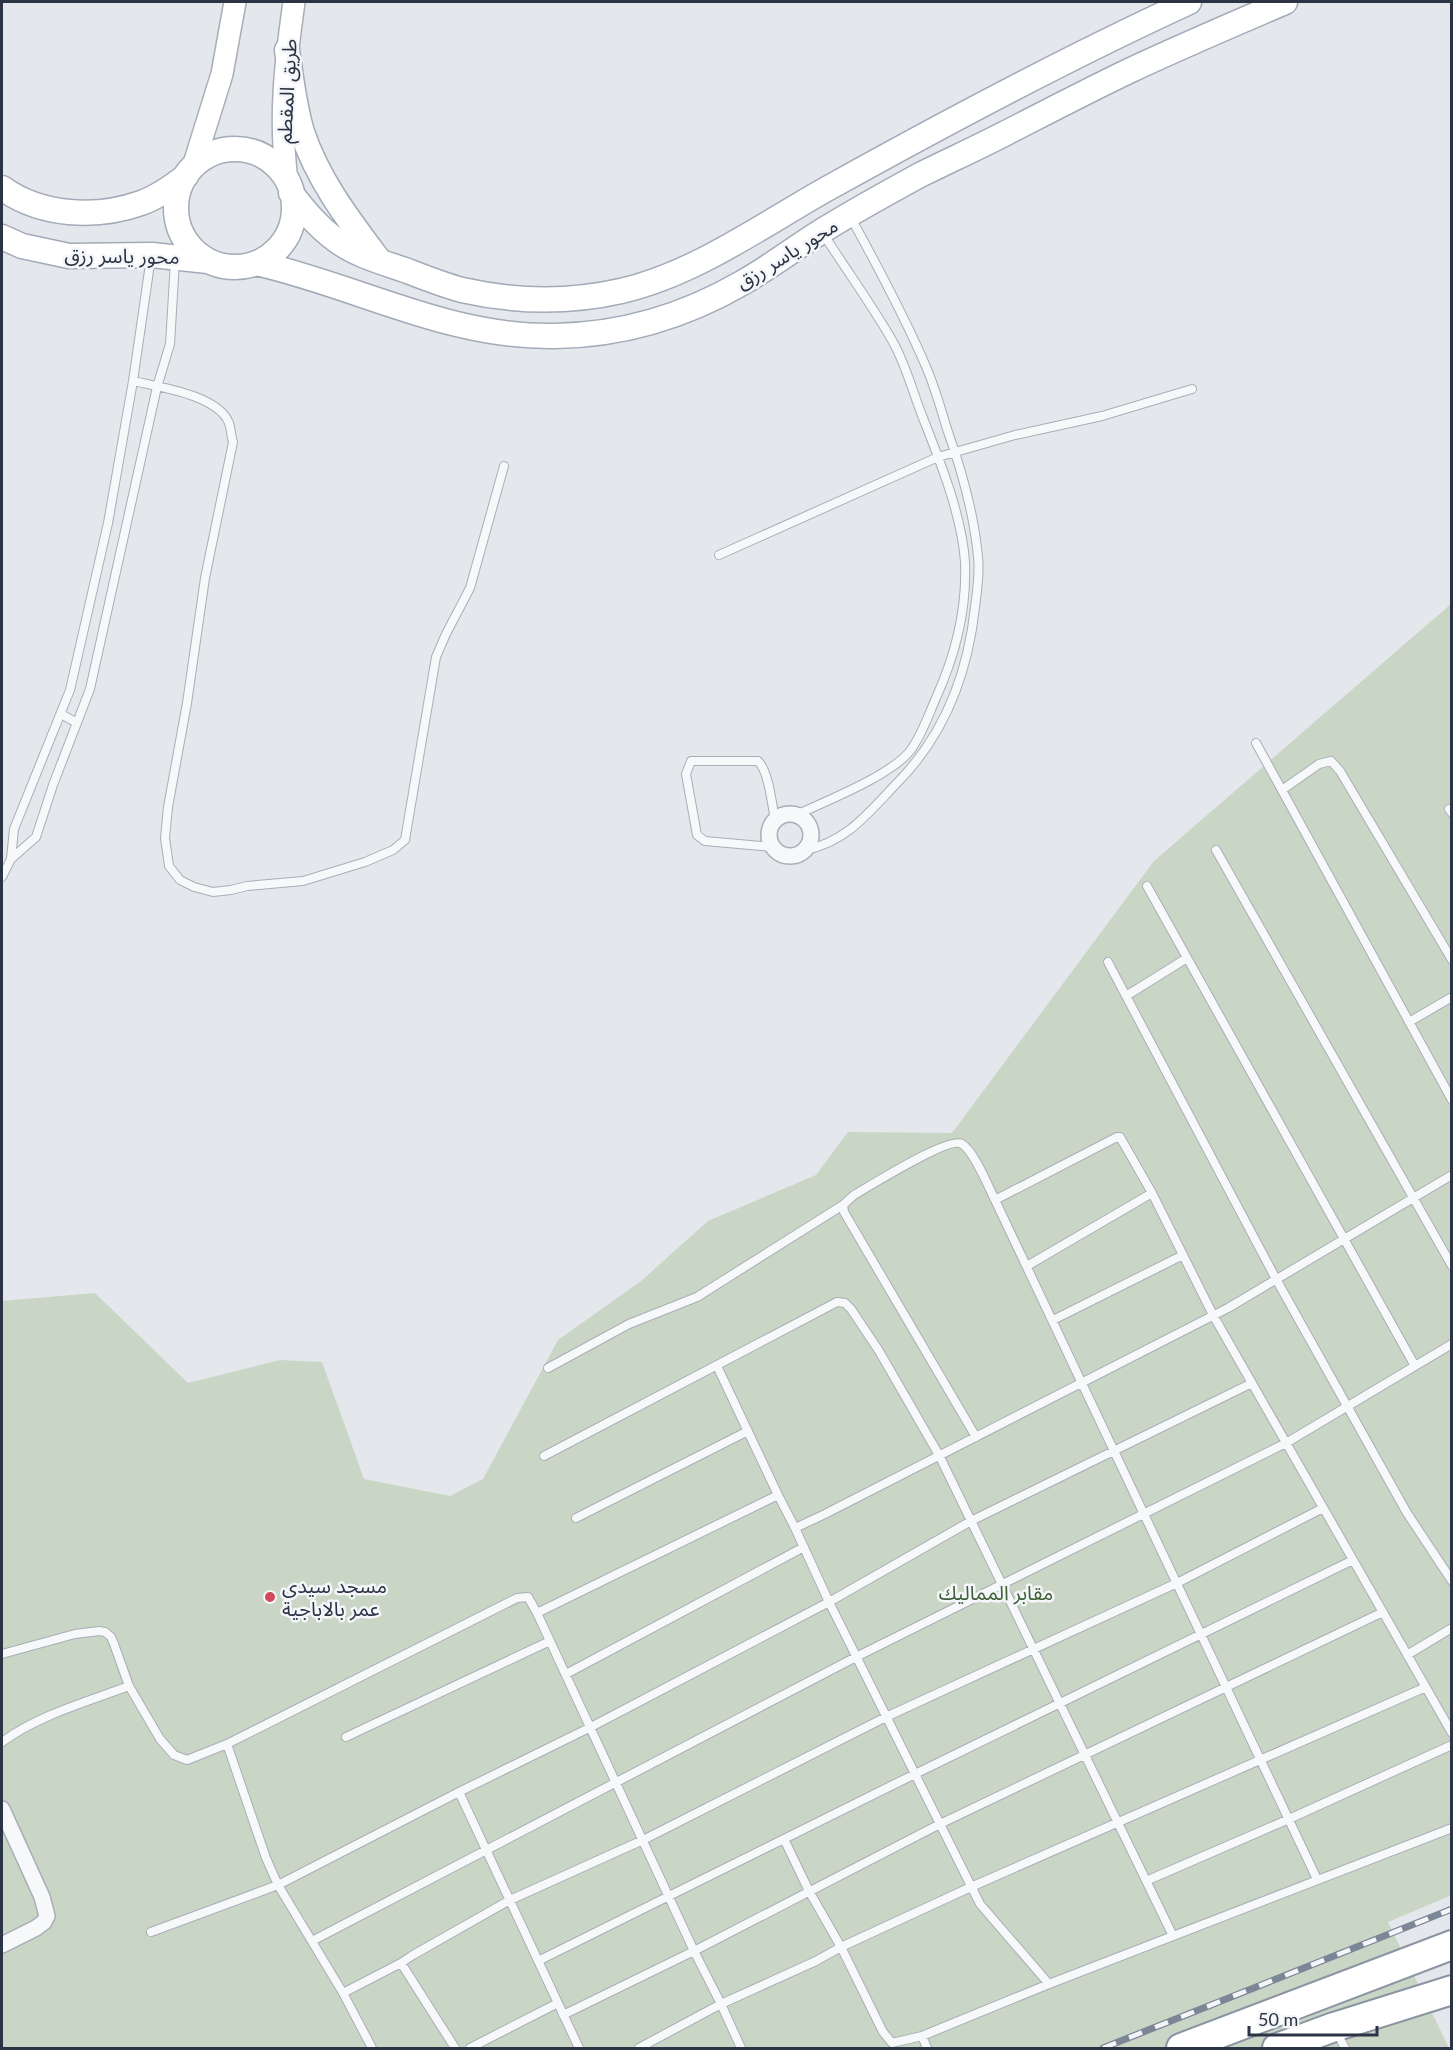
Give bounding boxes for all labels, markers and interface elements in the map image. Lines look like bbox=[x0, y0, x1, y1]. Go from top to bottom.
street label: طريق المقطم bbox=[271, 38, 305, 144]
street label: محور ياسر رزق bbox=[731, 212, 842, 295]
street label: محور ياسر رزق bbox=[64, 242, 180, 269]
place label: مسجد سيدى عمر بالاباجية bbox=[282, 1573, 387, 1621]
park label: مقابر المماليك bbox=[939, 1580, 1053, 1605]
marker: مسجد سيدى عمر بالاباجية bbox=[263, 1590, 277, 1604]
scale bar bbox=[1249, 1999, 1376, 2037]
text: 50 m bbox=[1258, 2008, 1298, 2030]

